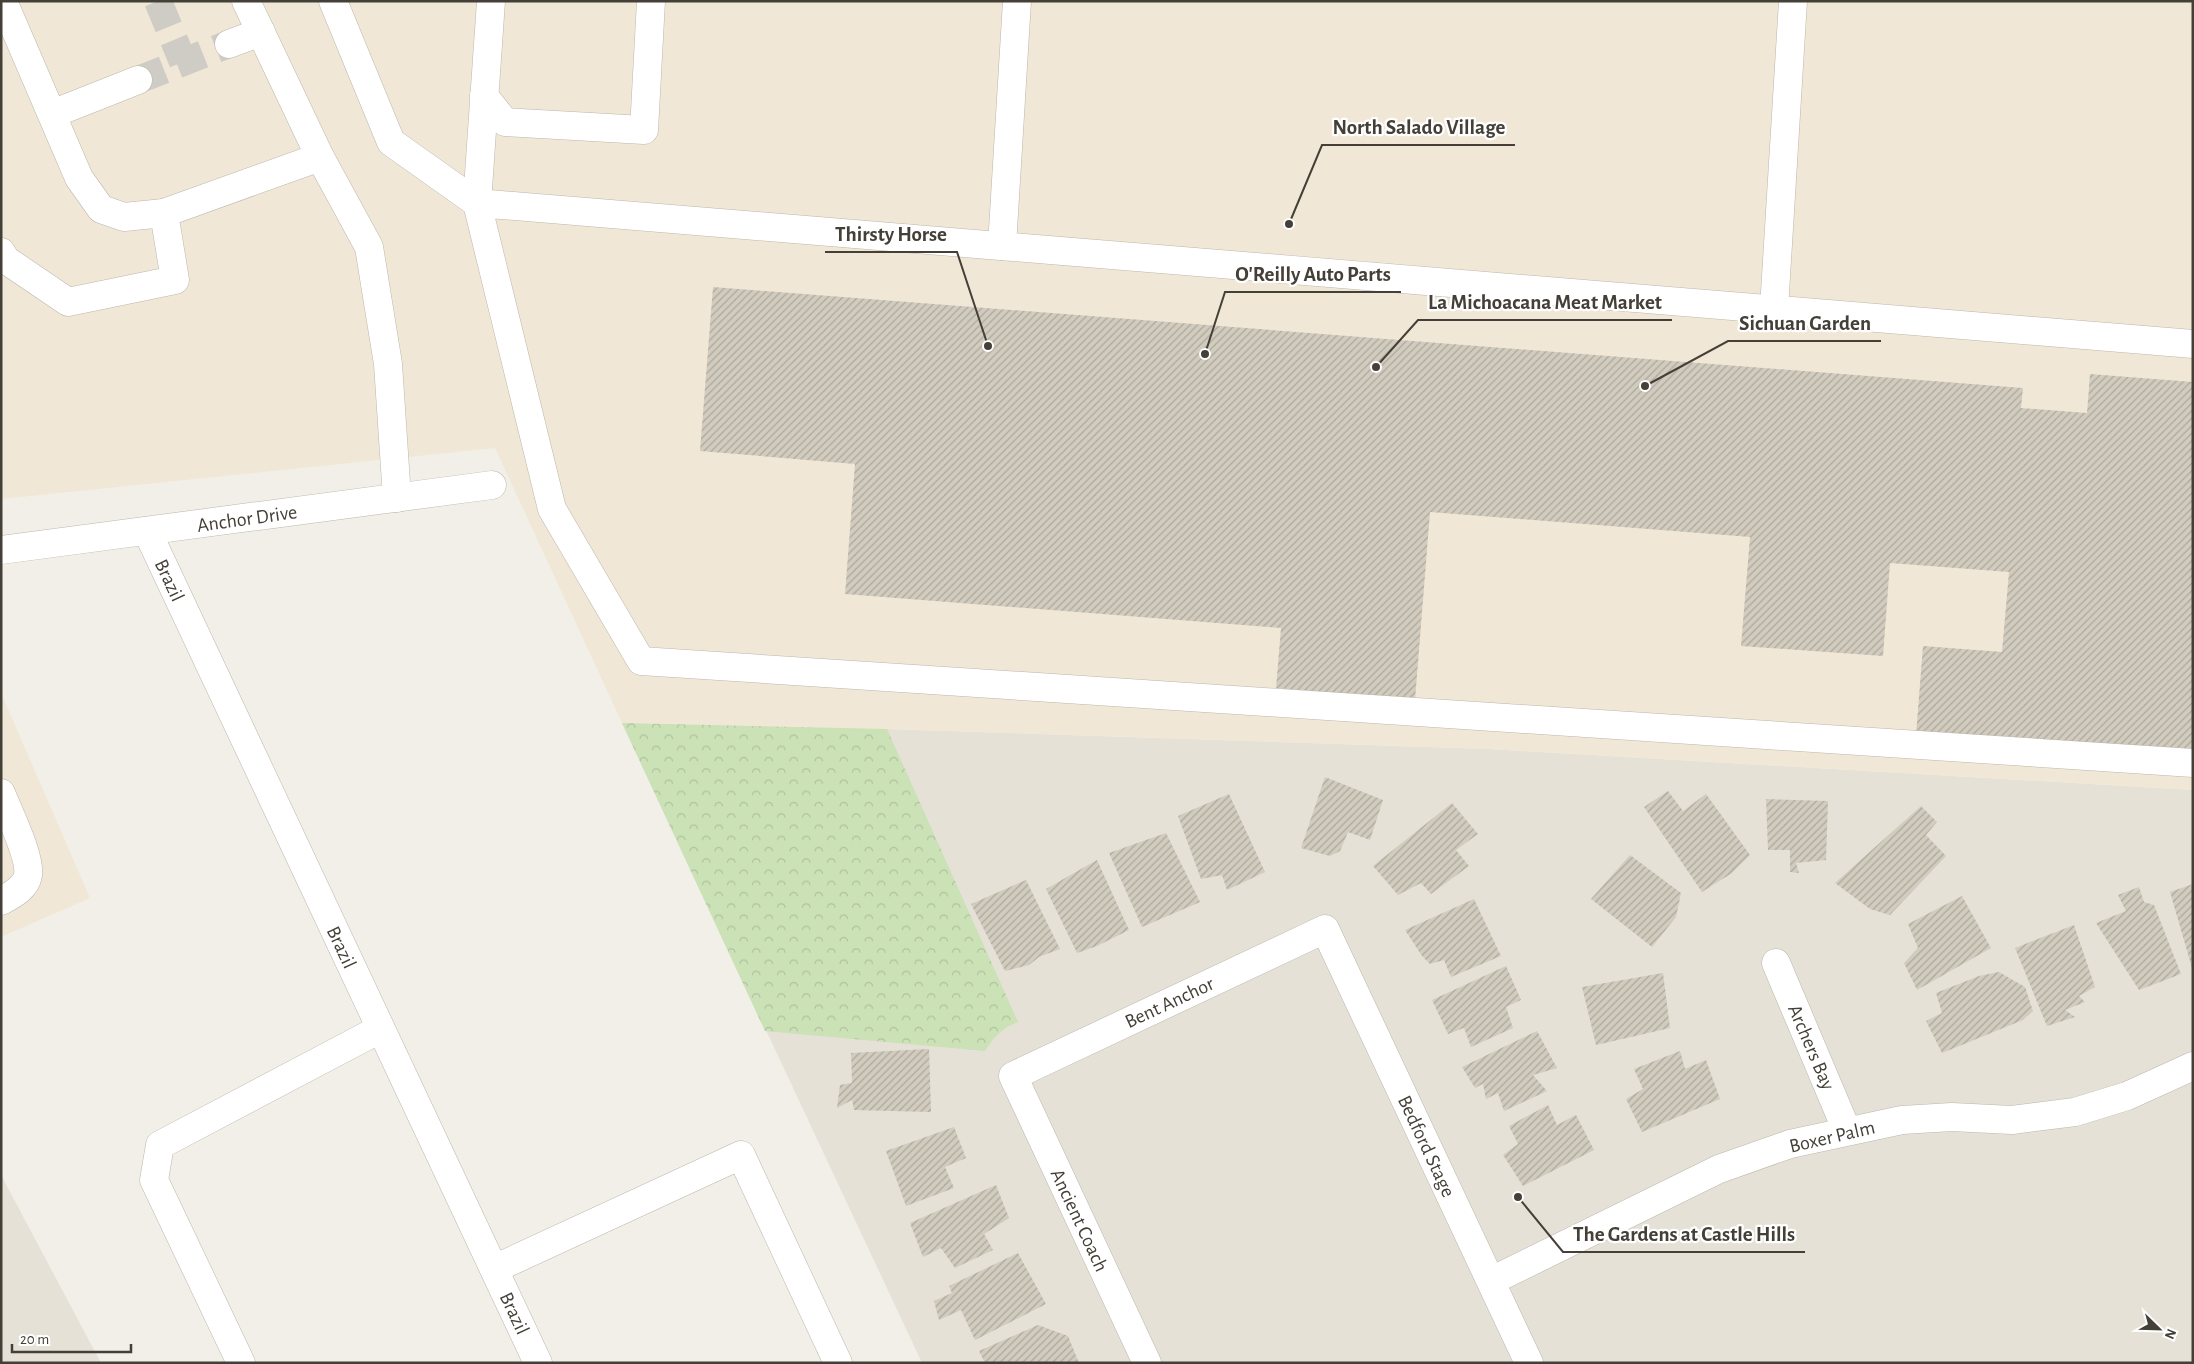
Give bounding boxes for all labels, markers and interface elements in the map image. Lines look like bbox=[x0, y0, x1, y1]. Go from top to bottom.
callout: North Salado Village bbox=[1322, 109, 1515, 145]
text: North Salado Village bbox=[1333, 117, 1506, 138]
callout: Thirsty Horse bbox=[825, 216, 957, 252]
text: Thirsty Horse bbox=[835, 224, 947, 245]
callout: O'Reilly Auto Parts bbox=[1225, 256, 1401, 292]
text: O'Reilly Auto Parts bbox=[1235, 264, 1391, 285]
callout: La Michoacana Meat Market bbox=[1418, 284, 1672, 320]
text: La Michoacana Meat Market bbox=[1428, 292, 1662, 313]
callout: Sichuan Garden bbox=[1728, 305, 1881, 341]
text: Sichuan Garden bbox=[1739, 313, 1871, 334]
street label: Anchor Drive bbox=[196, 502, 298, 536]
street label: Brazil bbox=[151, 556, 187, 605]
street label: Brazil bbox=[323, 923, 359, 972]
street label: Bent Anchor bbox=[1122, 973, 1217, 1032]
street label: Archers Bay bbox=[1784, 1002, 1838, 1093]
street label: Bedford Stage bbox=[1394, 1093, 1458, 1200]
street label: Boxer Palm bbox=[1787, 1117, 1877, 1157]
street label: Ancient Coach bbox=[1047, 1166, 1112, 1275]
callout: The Gardens at Castle Hills bbox=[1563, 1216, 1805, 1252]
text: The Gardens at Castle Hills bbox=[1573, 1224, 1795, 1245]
street label: Brazil bbox=[496, 1289, 532, 1338]
north arrow bbox=[2134, 1304, 2184, 1354]
scale bar bbox=[12, 1322, 131, 1354]
text: N bbox=[2162, 1326, 2178, 1341]
text: 20 m bbox=[20, 1332, 49, 1347]

